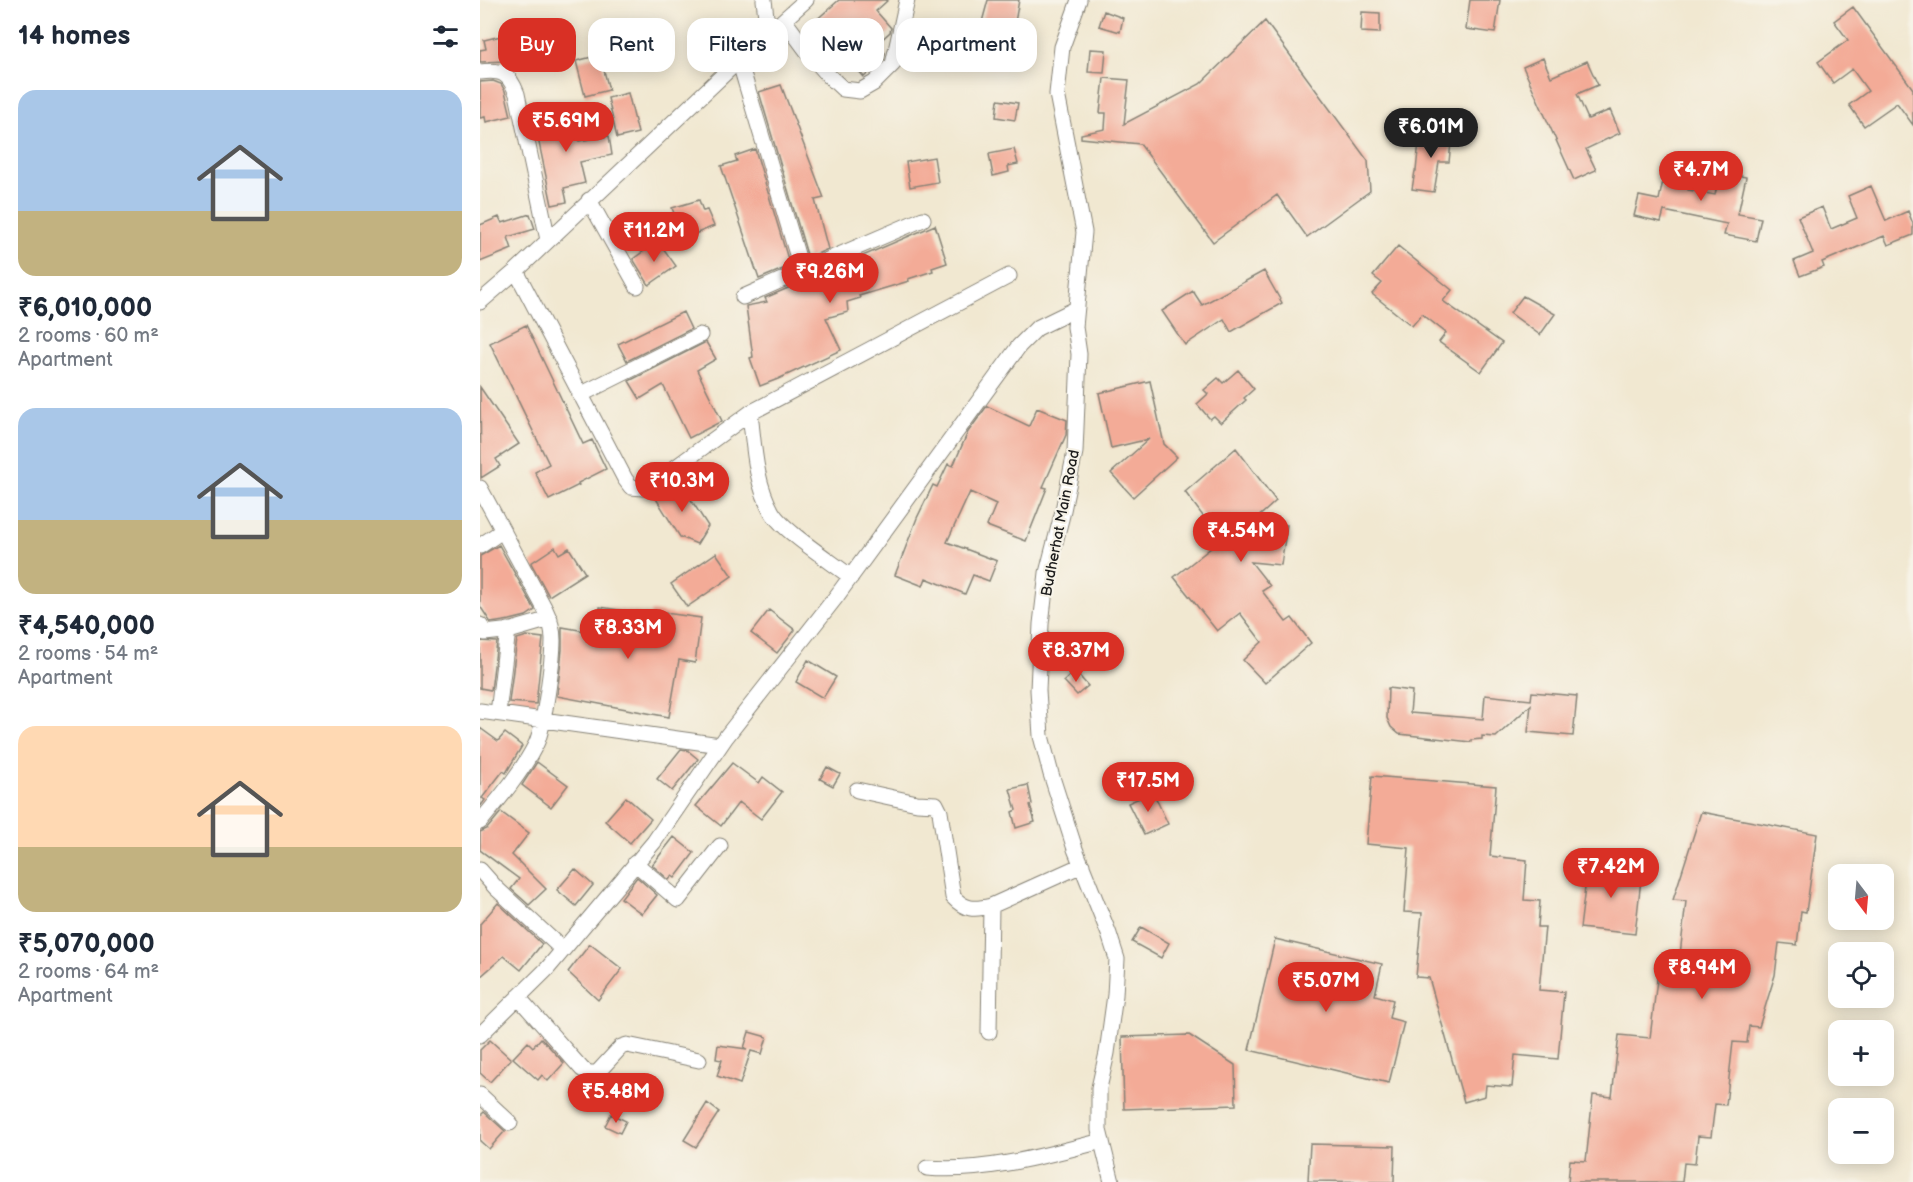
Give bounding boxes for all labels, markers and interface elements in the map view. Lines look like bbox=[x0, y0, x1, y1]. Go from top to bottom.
chip: Buy bbox=[498, 18, 576, 72]
chip: Rent bbox=[588, 18, 675, 72]
chip: Filters bbox=[687, 18, 788, 72]
chip: New bbox=[800, 18, 884, 72]
chip: Apartment bbox=[896, 18, 1037, 72]
icon: filters bbox=[429, 20, 462, 53]
text: 14 homes bbox=[18, 21, 130, 52]
pin: ₹5.69M bbox=[517, 102, 615, 153]
pin: ₹6.01M bbox=[1382, 108, 1480, 159]
text: ₹5.69M bbox=[532, 109, 600, 133]
text: ₹6.01M bbox=[1398, 115, 1464, 139]
icon: home bbox=[186, 129, 294, 237]
pin: ₹4.7M bbox=[1659, 151, 1743, 202]
text: ₹4.7M bbox=[1673, 158, 1729, 182]
pin: ₹11.2M bbox=[605, 212, 703, 263]
text: ₹11.2M bbox=[623, 219, 685, 243]
pin: ₹9.26M bbox=[781, 253, 879, 304]
text: ₹9.26M bbox=[796, 260, 864, 284]
text: ₹6,010,000 bbox=[18, 293, 152, 324]
text: 2 rooms · 60 m² bbox=[18, 324, 159, 348]
text: Apartment bbox=[18, 348, 113, 372]
icon: home bbox=[186, 447, 294, 555]
street label: Budherhat Main Road bbox=[1037, 448, 1084, 598]
pin: ₹10.3M bbox=[633, 462, 731, 513]
text: ₹10.3M bbox=[649, 469, 715, 493]
pin: ₹4.54M bbox=[1192, 512, 1290, 563]
text: ₹4.54M bbox=[1207, 519, 1275, 543]
pin: ₹8.33M bbox=[579, 609, 677, 660]
text: ₹4,540,000 bbox=[18, 611, 155, 642]
text: ₹8.33M bbox=[594, 616, 662, 640]
pin: ₹8.37M bbox=[1027, 632, 1125, 683]
text: ₹8.37M bbox=[1042, 639, 1110, 663]
text: 2 rooms · 54 m² bbox=[18, 642, 158, 666]
text: Apartment bbox=[18, 666, 113, 690]
pin: ₹17.5M bbox=[1099, 762, 1197, 813]
icon: home bbox=[186, 765, 294, 873]
text: ₹17.5M bbox=[1116, 769, 1180, 793]
pin: ₹7.42M bbox=[1562, 848, 1660, 899]
text: ₹7.42M bbox=[1577, 855, 1645, 879]
north arrow bbox=[1828, 864, 1894, 930]
map controls bbox=[1828, 864, 1894, 1164]
text: ₹5,070,000 bbox=[18, 929, 155, 960]
button: locate bbox=[1828, 942, 1894, 1008]
pin: ₹8.94M bbox=[1653, 949, 1751, 1000]
text: ₹8.94M bbox=[1668, 956, 1736, 980]
text: 2 rooms · 64 m² bbox=[18, 960, 159, 984]
pin: ₹5.07M bbox=[1277, 962, 1375, 1013]
text: ₹5.07M bbox=[1292, 969, 1360, 993]
text: Apartment bbox=[18, 984, 113, 1008]
button: + bbox=[1828, 1020, 1894, 1086]
pin: ₹5.48M bbox=[567, 1073, 665, 1124]
text: ₹5.48M bbox=[582, 1080, 650, 1104]
button: − bbox=[1828, 1098, 1894, 1164]

